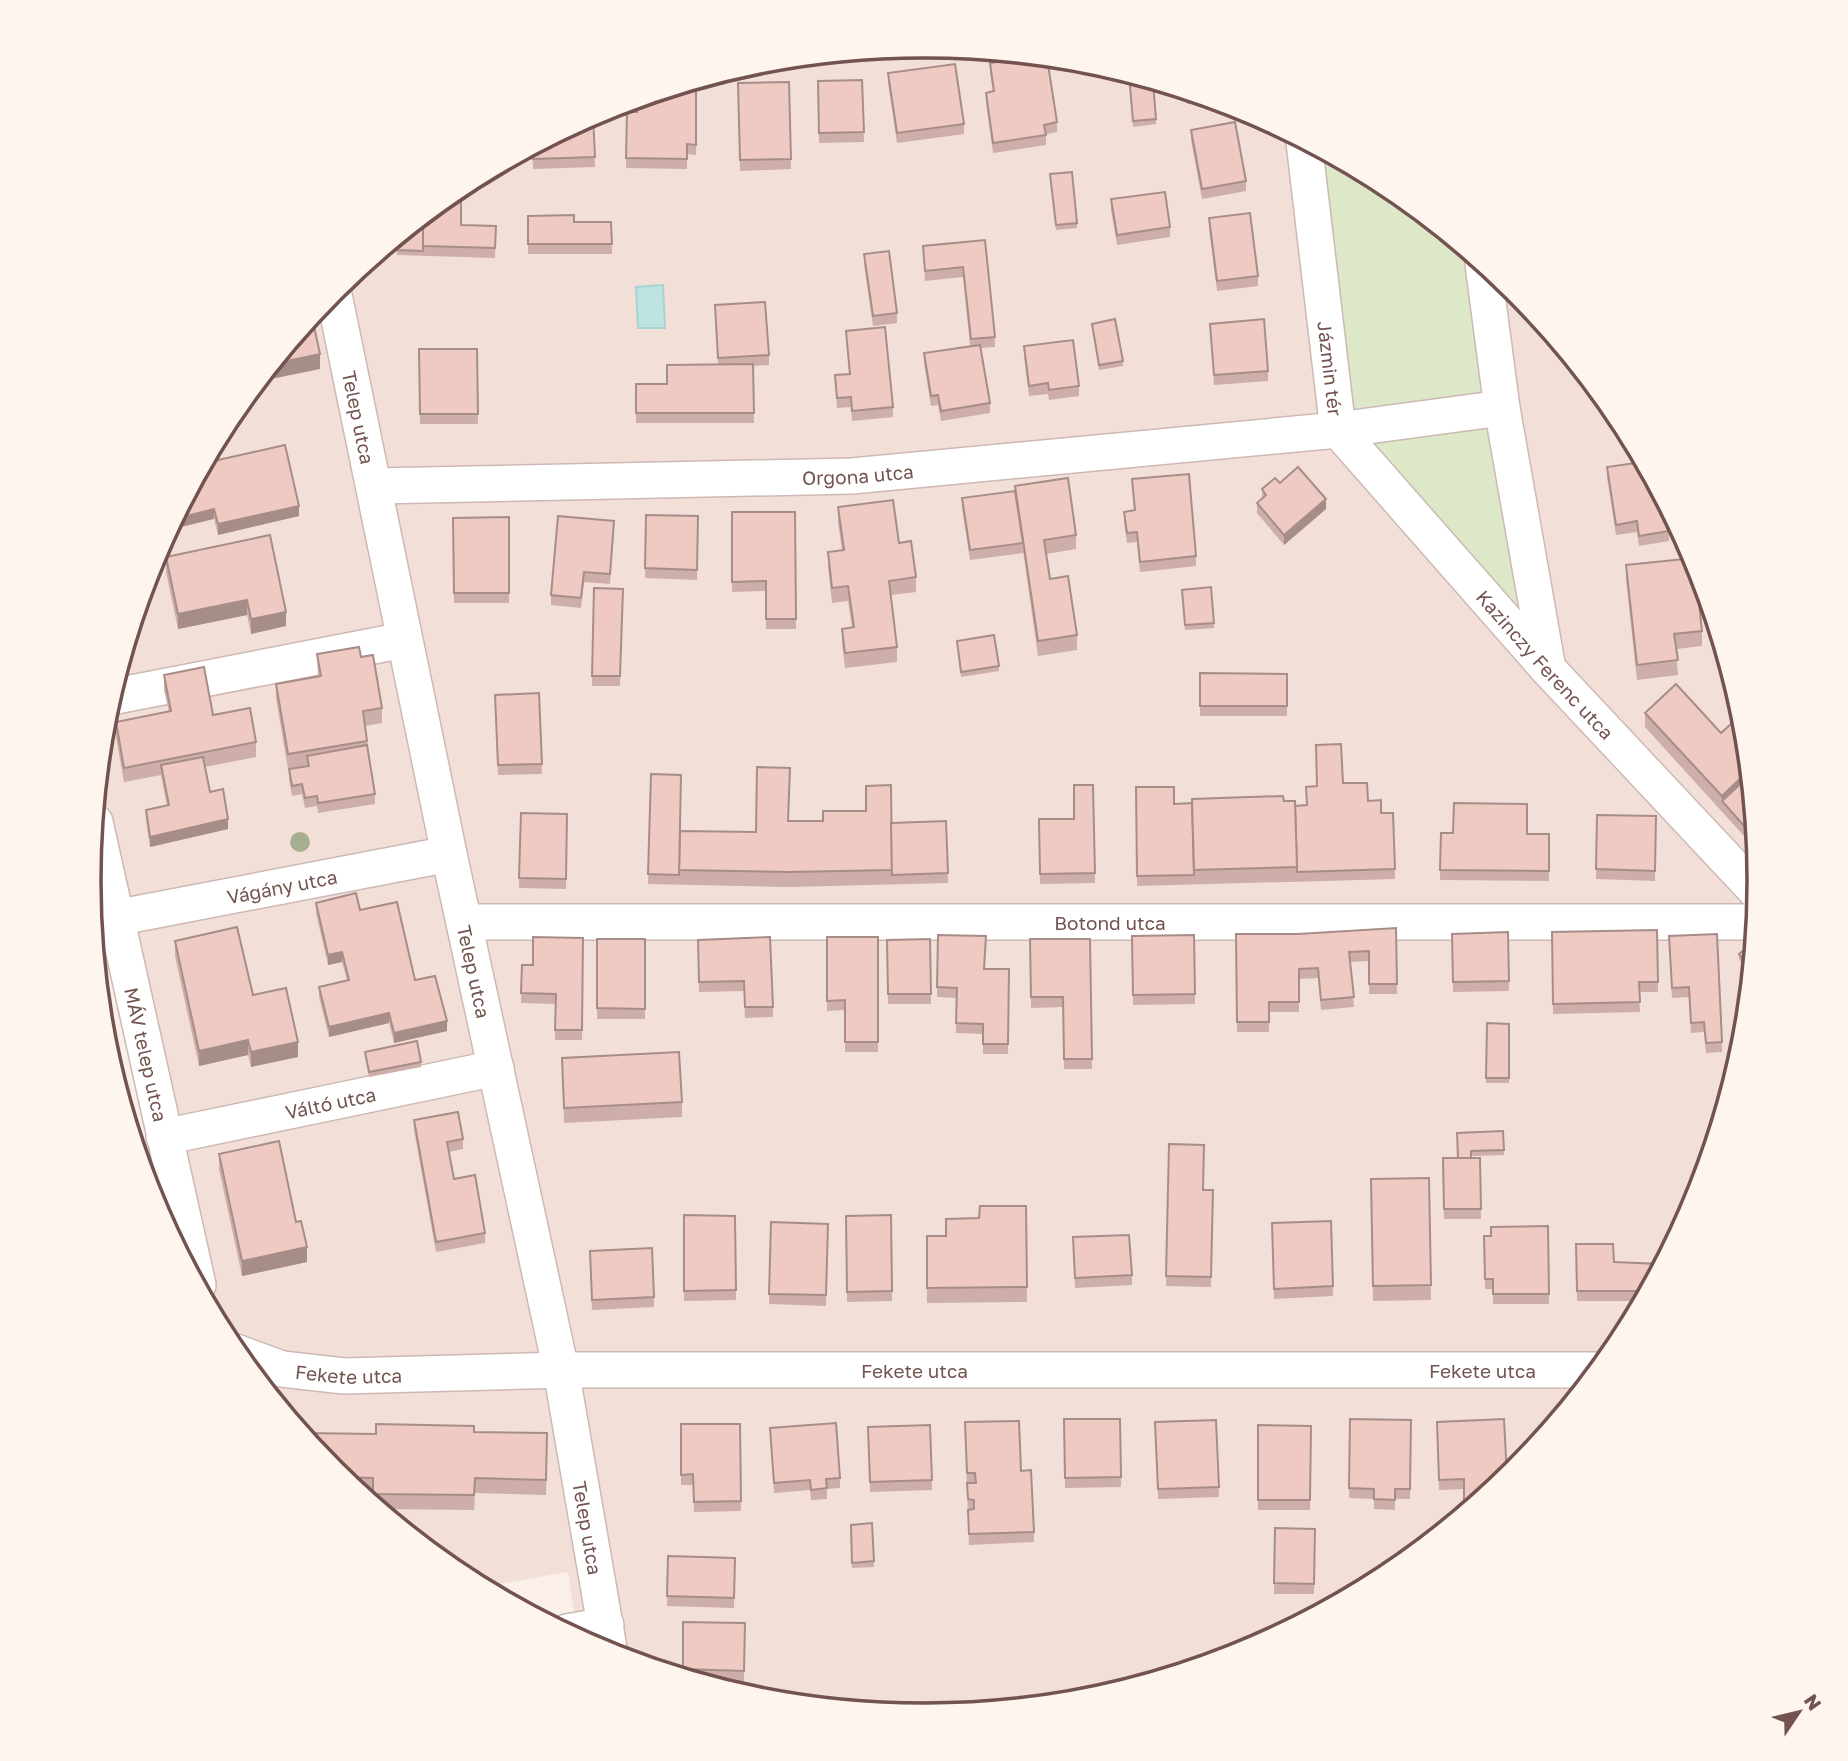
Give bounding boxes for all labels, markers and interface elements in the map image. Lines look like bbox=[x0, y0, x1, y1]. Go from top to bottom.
street label: Jázmin tér bbox=[1314, 320, 1348, 418]
street label: Telep utca bbox=[338, 369, 380, 466]
street label: Orgona utca bbox=[802, 459, 915, 489]
street label: Kazinczy Ferenc utca bbox=[1472, 585, 1619, 744]
street label: Vágány utca bbox=[225, 864, 339, 908]
street label: Botond utca bbox=[1054, 911, 1166, 934]
street label: Telep utca bbox=[453, 923, 496, 1020]
street label: MÁV telep utca bbox=[121, 985, 173, 1124]
street label: Váltó utca bbox=[283, 1082, 378, 1123]
street label: Fekete utca bbox=[294, 1359, 402, 1388]
street label: Fekete utca bbox=[861, 1359, 968, 1382]
street label: Fekete utca bbox=[1429, 1359, 1536, 1382]
street label: Telep utca bbox=[569, 1479, 608, 1576]
north arrow bbox=[1764, 1677, 1834, 1747]
text: N bbox=[1800, 1689, 1827, 1714]

